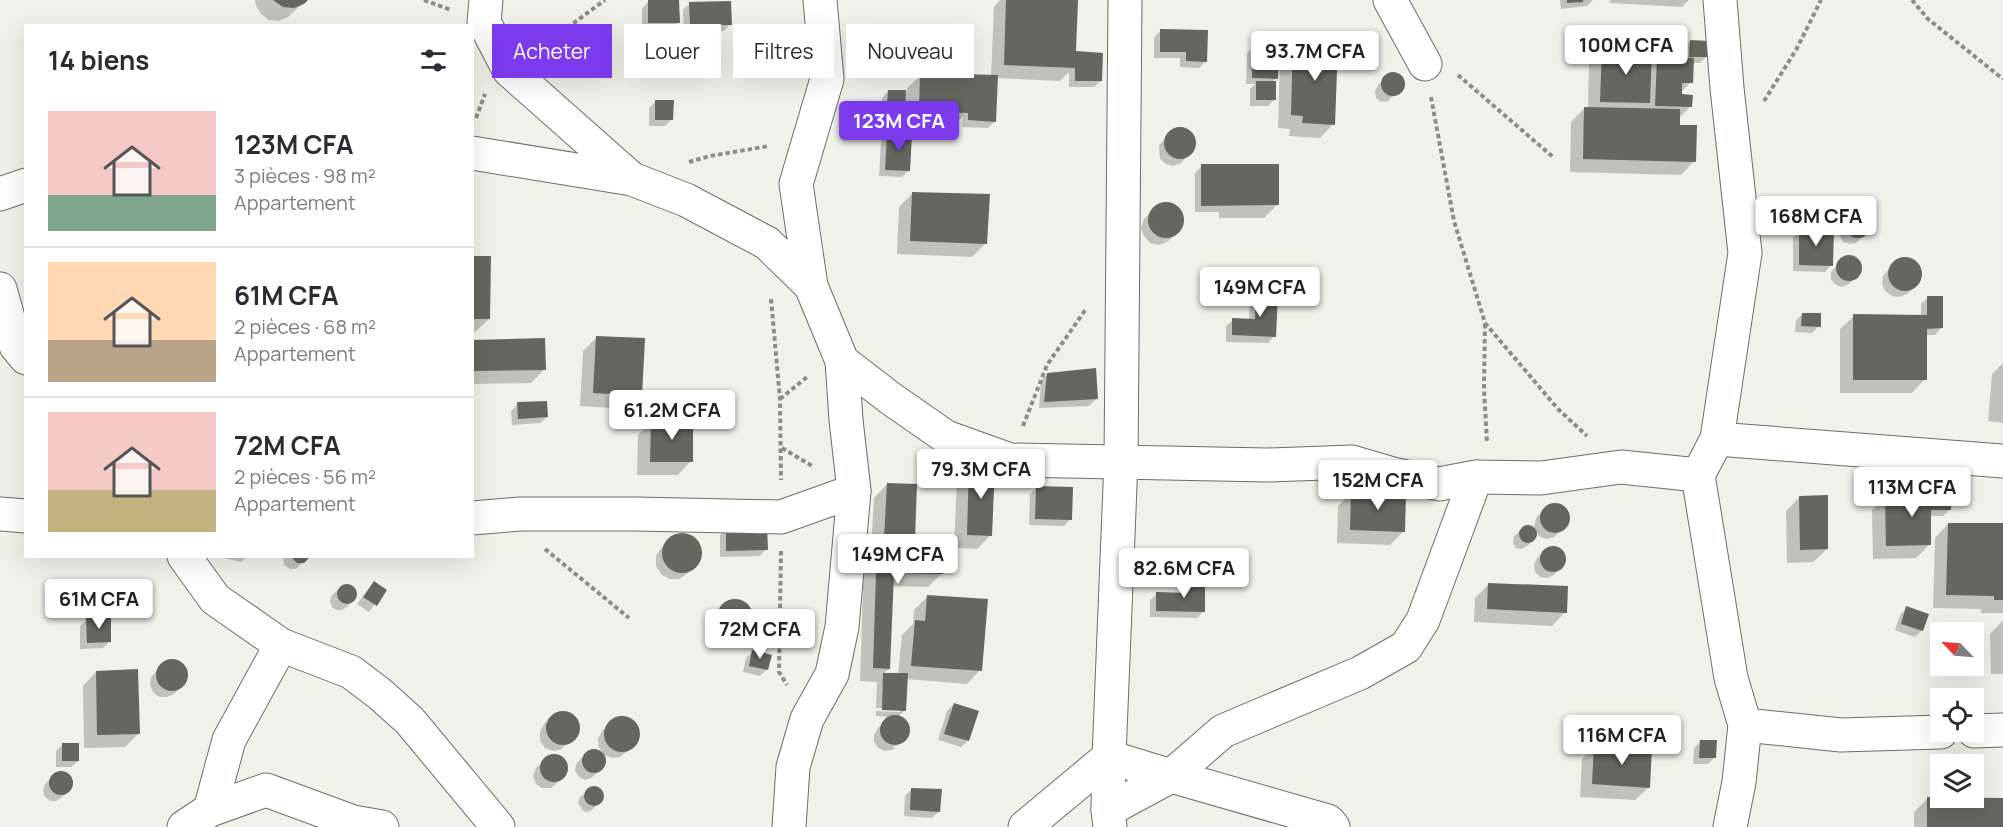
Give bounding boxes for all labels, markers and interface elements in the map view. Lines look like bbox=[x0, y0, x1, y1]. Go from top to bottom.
chip: Acheter bbox=[492, 24, 612, 78]
chip: Louer bbox=[624, 24, 721, 78]
chip: Filtres bbox=[733, 24, 834, 78]
chip: Nouveau bbox=[846, 24, 974, 78]
pin: 100M CFA bbox=[1564, 25, 1688, 76]
pin: 93.7M CFA bbox=[1246, 31, 1384, 82]
text: 100M CFA bbox=[1579, 31, 1673, 58]
text: 93.7M CFA bbox=[1265, 37, 1365, 64]
text: 14 biens bbox=[48, 42, 149, 78]
icon: filters bbox=[417, 44, 450, 77]
pin: 123M CFA bbox=[837, 101, 961, 152]
text: 123M CFA bbox=[853, 107, 945, 134]
text: 123M CFA bbox=[234, 126, 353, 162]
icon: home bbox=[96, 135, 168, 207]
text: 3 pièces · 98 m² bbox=[234, 162, 376, 189]
text: Appartement bbox=[234, 189, 356, 216]
pin: 168M CFA bbox=[1754, 196, 1878, 247]
text: 168M CFA bbox=[1770, 202, 1863, 229]
pin: 149M CFA bbox=[1198, 267, 1322, 318]
text: 149M CFA bbox=[1214, 273, 1306, 300]
text: 61M CFA bbox=[234, 277, 339, 313]
icon: home bbox=[96, 286, 168, 358]
text: 2 pièces · 68 m² bbox=[234, 313, 376, 340]
text: Appartement bbox=[234, 340, 356, 367]
pin: 61.2M CFA bbox=[603, 390, 741, 441]
text: 61.2M CFA bbox=[623, 396, 721, 423]
text: 72M CFA bbox=[234, 427, 341, 463]
icon: home bbox=[96, 436, 168, 508]
pin: 79.3M CFA bbox=[912, 449, 1050, 500]
text: 79.3M CFA bbox=[931, 455, 1031, 482]
pin: 152M CFA bbox=[1316, 460, 1440, 511]
text: 2 pièces · 56 m² bbox=[234, 463, 376, 490]
text: 152M CFA bbox=[1332, 466, 1424, 493]
pin: 113M CFA bbox=[1850, 467, 1974, 518]
text: 113M CFA bbox=[1868, 473, 1956, 500]
text: Appartement bbox=[234, 490, 356, 517]
pin: 149M CFA bbox=[836, 534, 960, 585]
text: 149M CFA bbox=[852, 540, 944, 567]
pin: 82.6M CFA bbox=[1115, 548, 1253, 599]
text: 82.6M CFA bbox=[1133, 554, 1235, 581]
pin: 61M CFA bbox=[44, 579, 154, 630]
text: 61M CFA bbox=[59, 585, 139, 612]
pin: 72M CFA bbox=[705, 609, 815, 660]
text: 72M CFA bbox=[719, 615, 801, 642]
north arrow bbox=[1930, 622, 1984, 676]
map controls bbox=[1930, 622, 1984, 808]
button: locate bbox=[1930, 688, 1984, 742]
pin: 116M CFA bbox=[1560, 715, 1684, 766]
text: 116M CFA bbox=[1577, 721, 1667, 748]
button: layers bbox=[1930, 754, 1984, 808]

